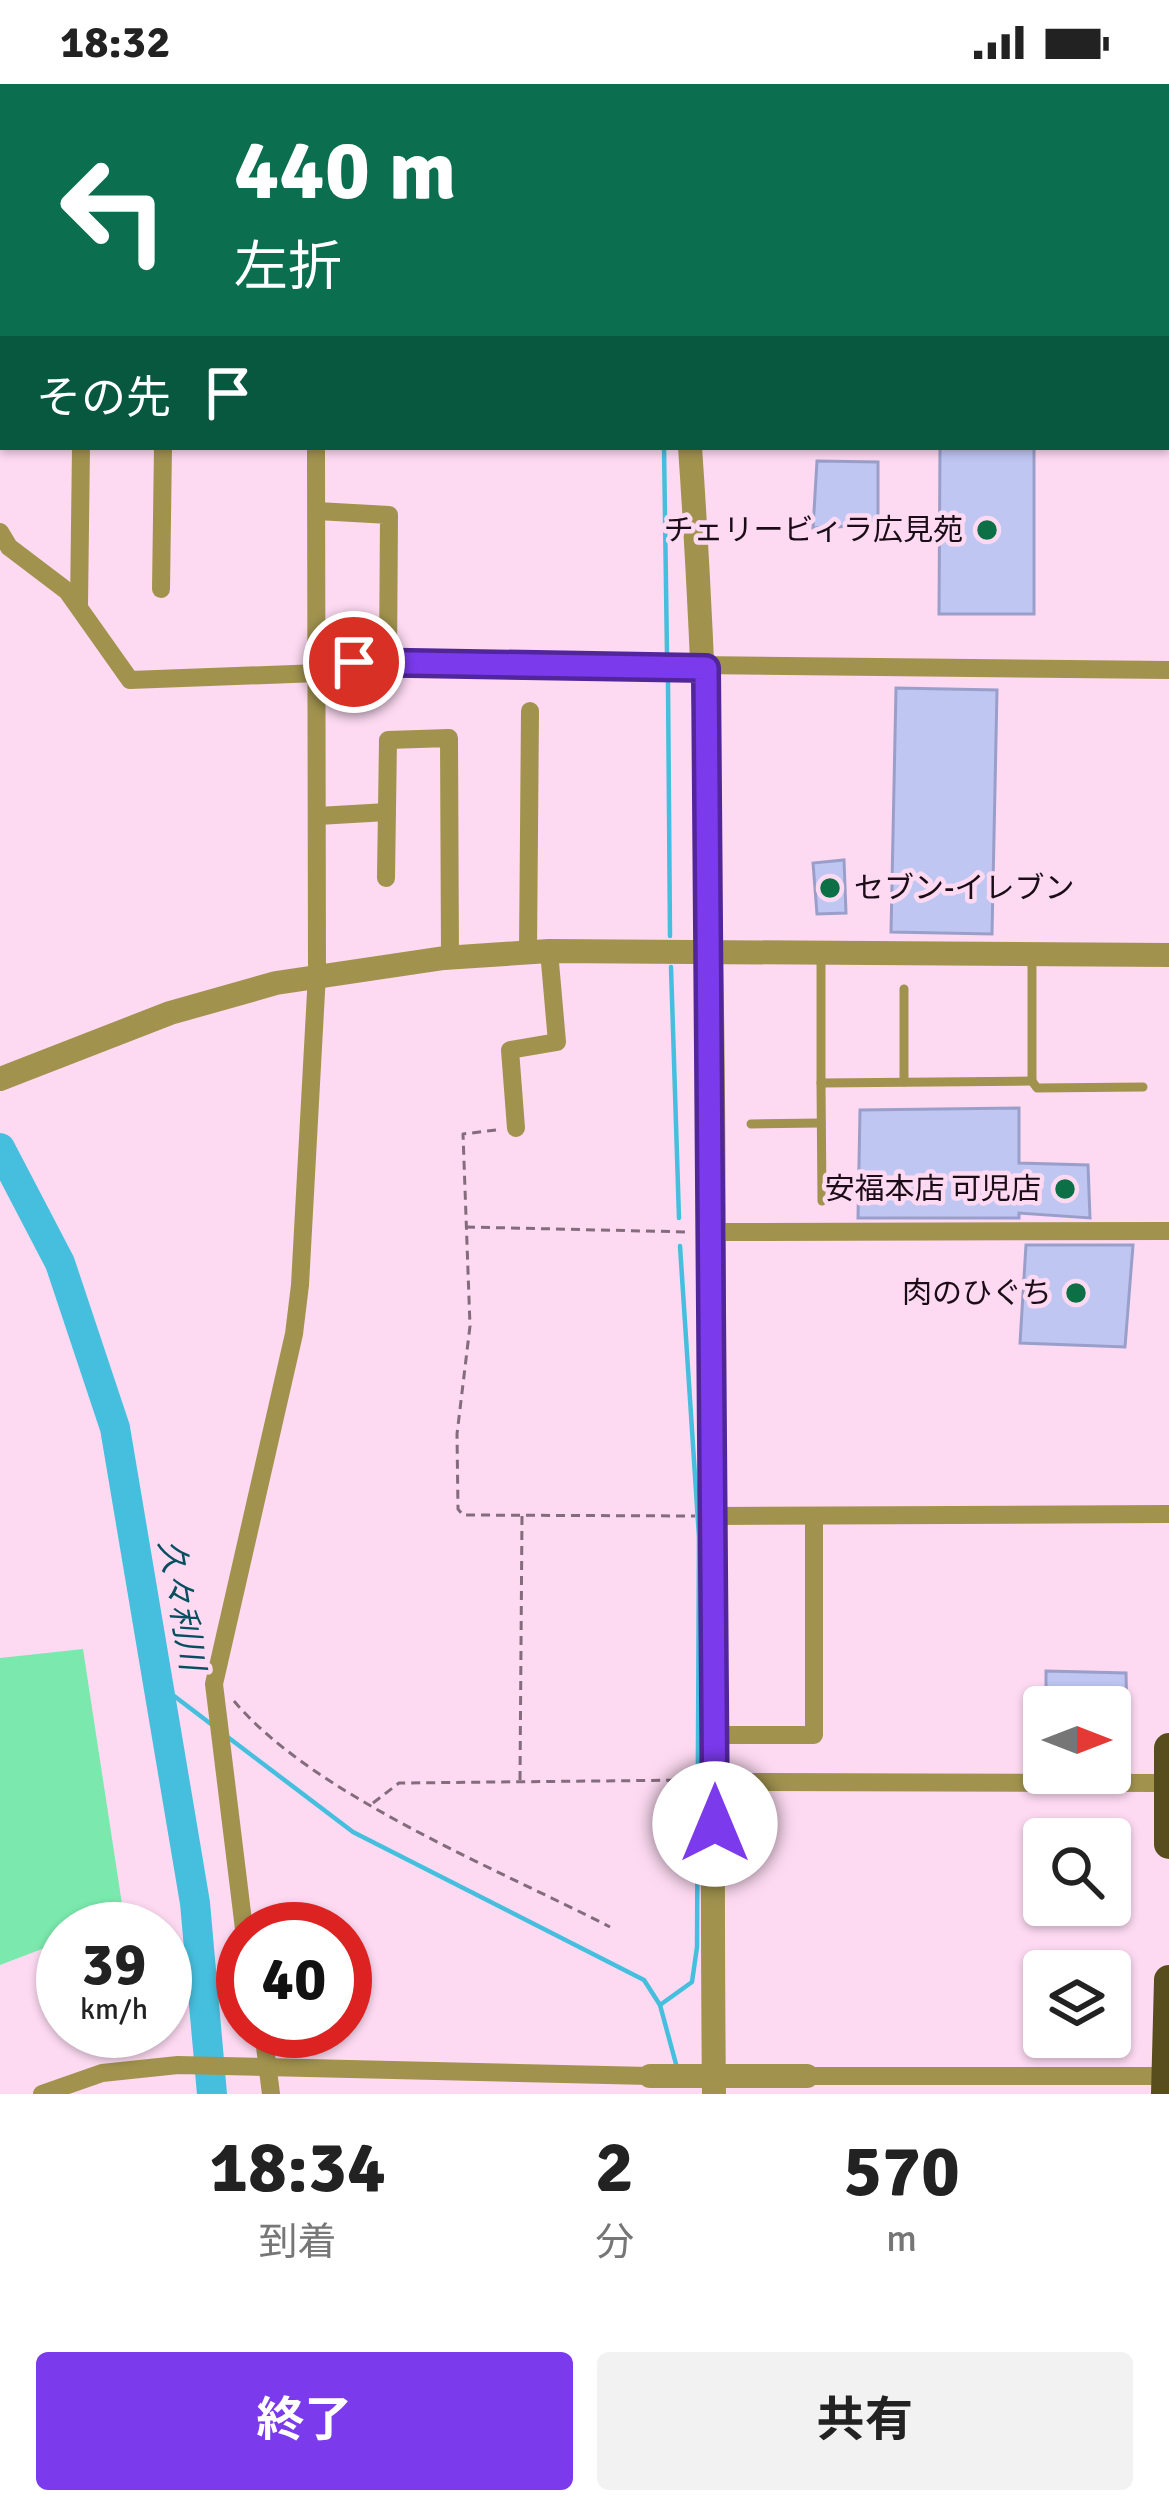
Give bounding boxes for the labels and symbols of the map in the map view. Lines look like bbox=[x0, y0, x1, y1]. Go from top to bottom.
place label: チェリービィラ広見苑 bbox=[664, 512, 963, 549]
marker: チェリービィラ広見苑 bbox=[974, 517, 1000, 543]
pin bbox=[303, 611, 405, 713]
place label: セブン-イレブン bbox=[854, 870, 1075, 907]
marker: セブン-イレブン bbox=[817, 875, 843, 901]
place label: 安福本店 可児店 bbox=[824, 1171, 1041, 1208]
marker: 安福本店 可児店 bbox=[1052, 1176, 1078, 1202]
place label: 肉のひぐち bbox=[902, 1275, 1052, 1312]
marker: 肉のひぐち bbox=[1063, 1280, 1089, 1306]
water label: 久々利川 bbox=[149, 1536, 213, 1677]
north arrow bbox=[1023, 1686, 1131, 1794]
position arrow bbox=[652, 1761, 778, 1887]
speed limit sign: 40 bbox=[216, 1902, 372, 2058]

